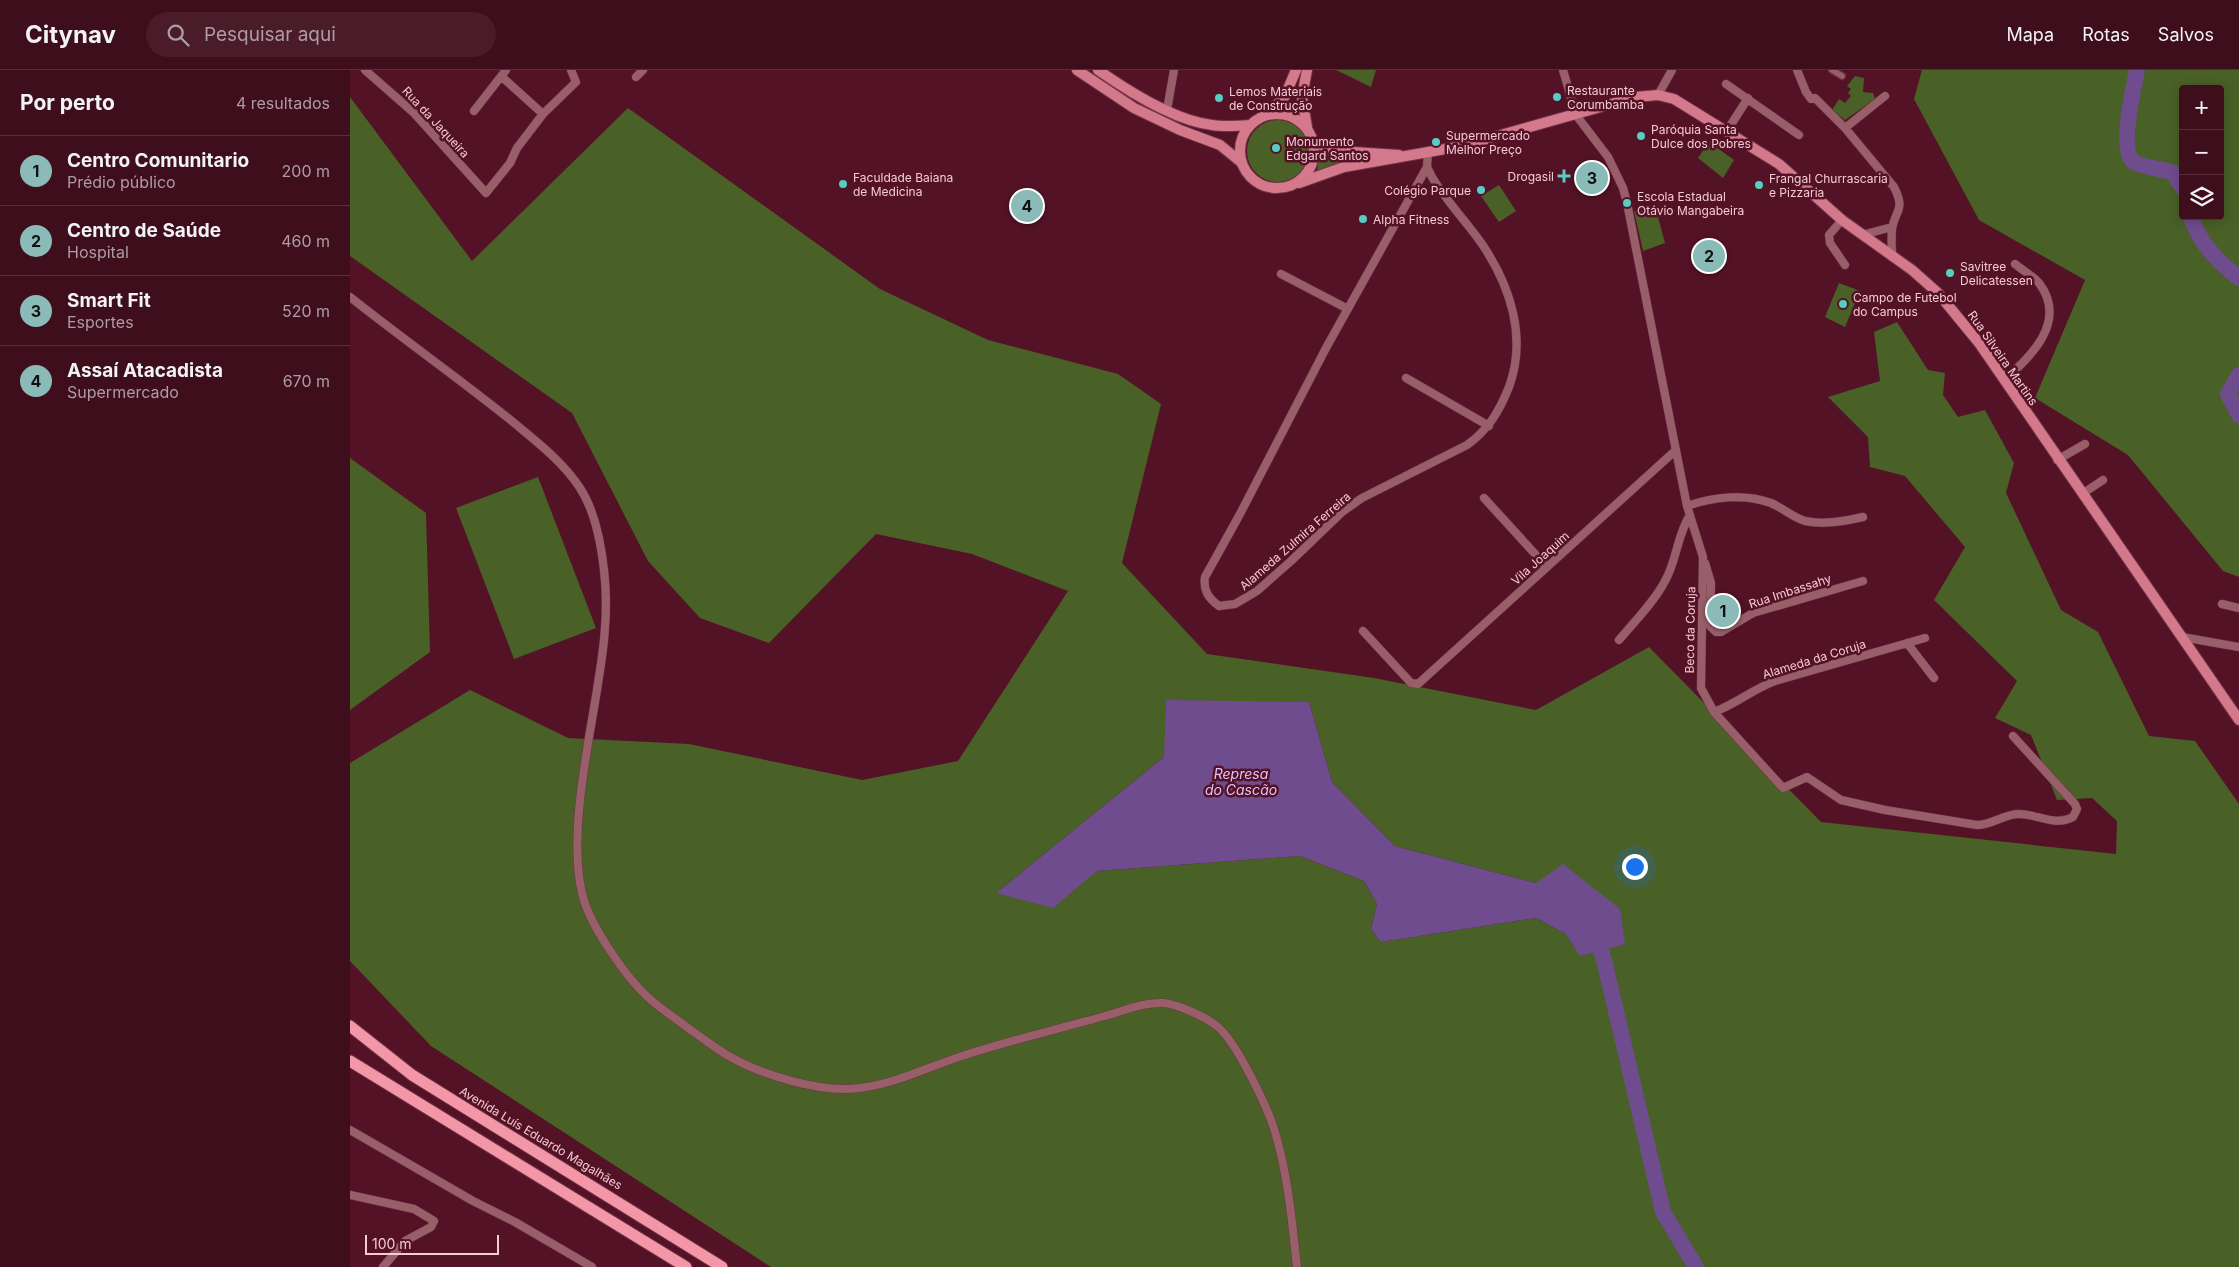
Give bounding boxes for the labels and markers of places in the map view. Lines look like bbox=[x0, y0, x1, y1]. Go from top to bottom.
place label: Restaurante Corumbamba bbox=[1567, 83, 1644, 112]
place label: Lemos Materiais de Construção bbox=[1229, 84, 1322, 113]
marker: Restaurante Corumbamba bbox=[1551, 91, 1563, 103]
marker: Lemos Materiais de Construção bbox=[1213, 92, 1225, 104]
place label: Paróquia Santa Dulce dos Pobres bbox=[1651, 122, 1751, 151]
place label: Supermercado Melhor Preço bbox=[1446, 128, 1530, 157]
marker: Paróquia Santa Dulce dos Pobres bbox=[1635, 130, 1647, 142]
place label: Monumento Edgard Santos bbox=[1286, 134, 1369, 163]
marker: Supermercado Melhor Preço bbox=[1430, 136, 1442, 148]
marker: Monumento Edgard Santos bbox=[1270, 142, 1282, 154]
pin: 3 bbox=[1576, 159, 1608, 197]
place label: Drogasil bbox=[1508, 169, 1554, 184]
place label: Faculdade Baiana de Medicina bbox=[853, 170, 953, 199]
marker: Drogasil bbox=[1558, 170, 1570, 182]
place label: Frangal Churrascaria e Pizzaria bbox=[1769, 171, 1888, 200]
marker: Faculdade Baiana de Medicina bbox=[837, 178, 849, 190]
marker: Frangal Churrascaria e Pizzaria bbox=[1753, 179, 1765, 191]
place label: Colégio Parque bbox=[1384, 183, 1471, 198]
marker: Colégio Parque bbox=[1475, 184, 1487, 196]
pin: 4 bbox=[1011, 187, 1043, 225]
place label: Escola Estadual Otávio Mangabeira bbox=[1637, 189, 1744, 218]
marker: Escola Estadual Otávio Mangabeira bbox=[1621, 197, 1633, 209]
place label: Alpha Fitness bbox=[1373, 212, 1449, 227]
marker: Alpha Fitness bbox=[1357, 213, 1369, 225]
pin: 2 bbox=[1693, 237, 1725, 275]
place label: Savitree Delicatessen bbox=[1960, 259, 2033, 288]
marker: Savitree Delicatessen bbox=[1944, 267, 1956, 279]
place label: Campo de Futebol do Campus bbox=[1853, 290, 1957, 319]
marker: Campo de Futebol do Campus bbox=[1837, 298, 1849, 310]
pin: 1 bbox=[1707, 592, 1739, 630]

